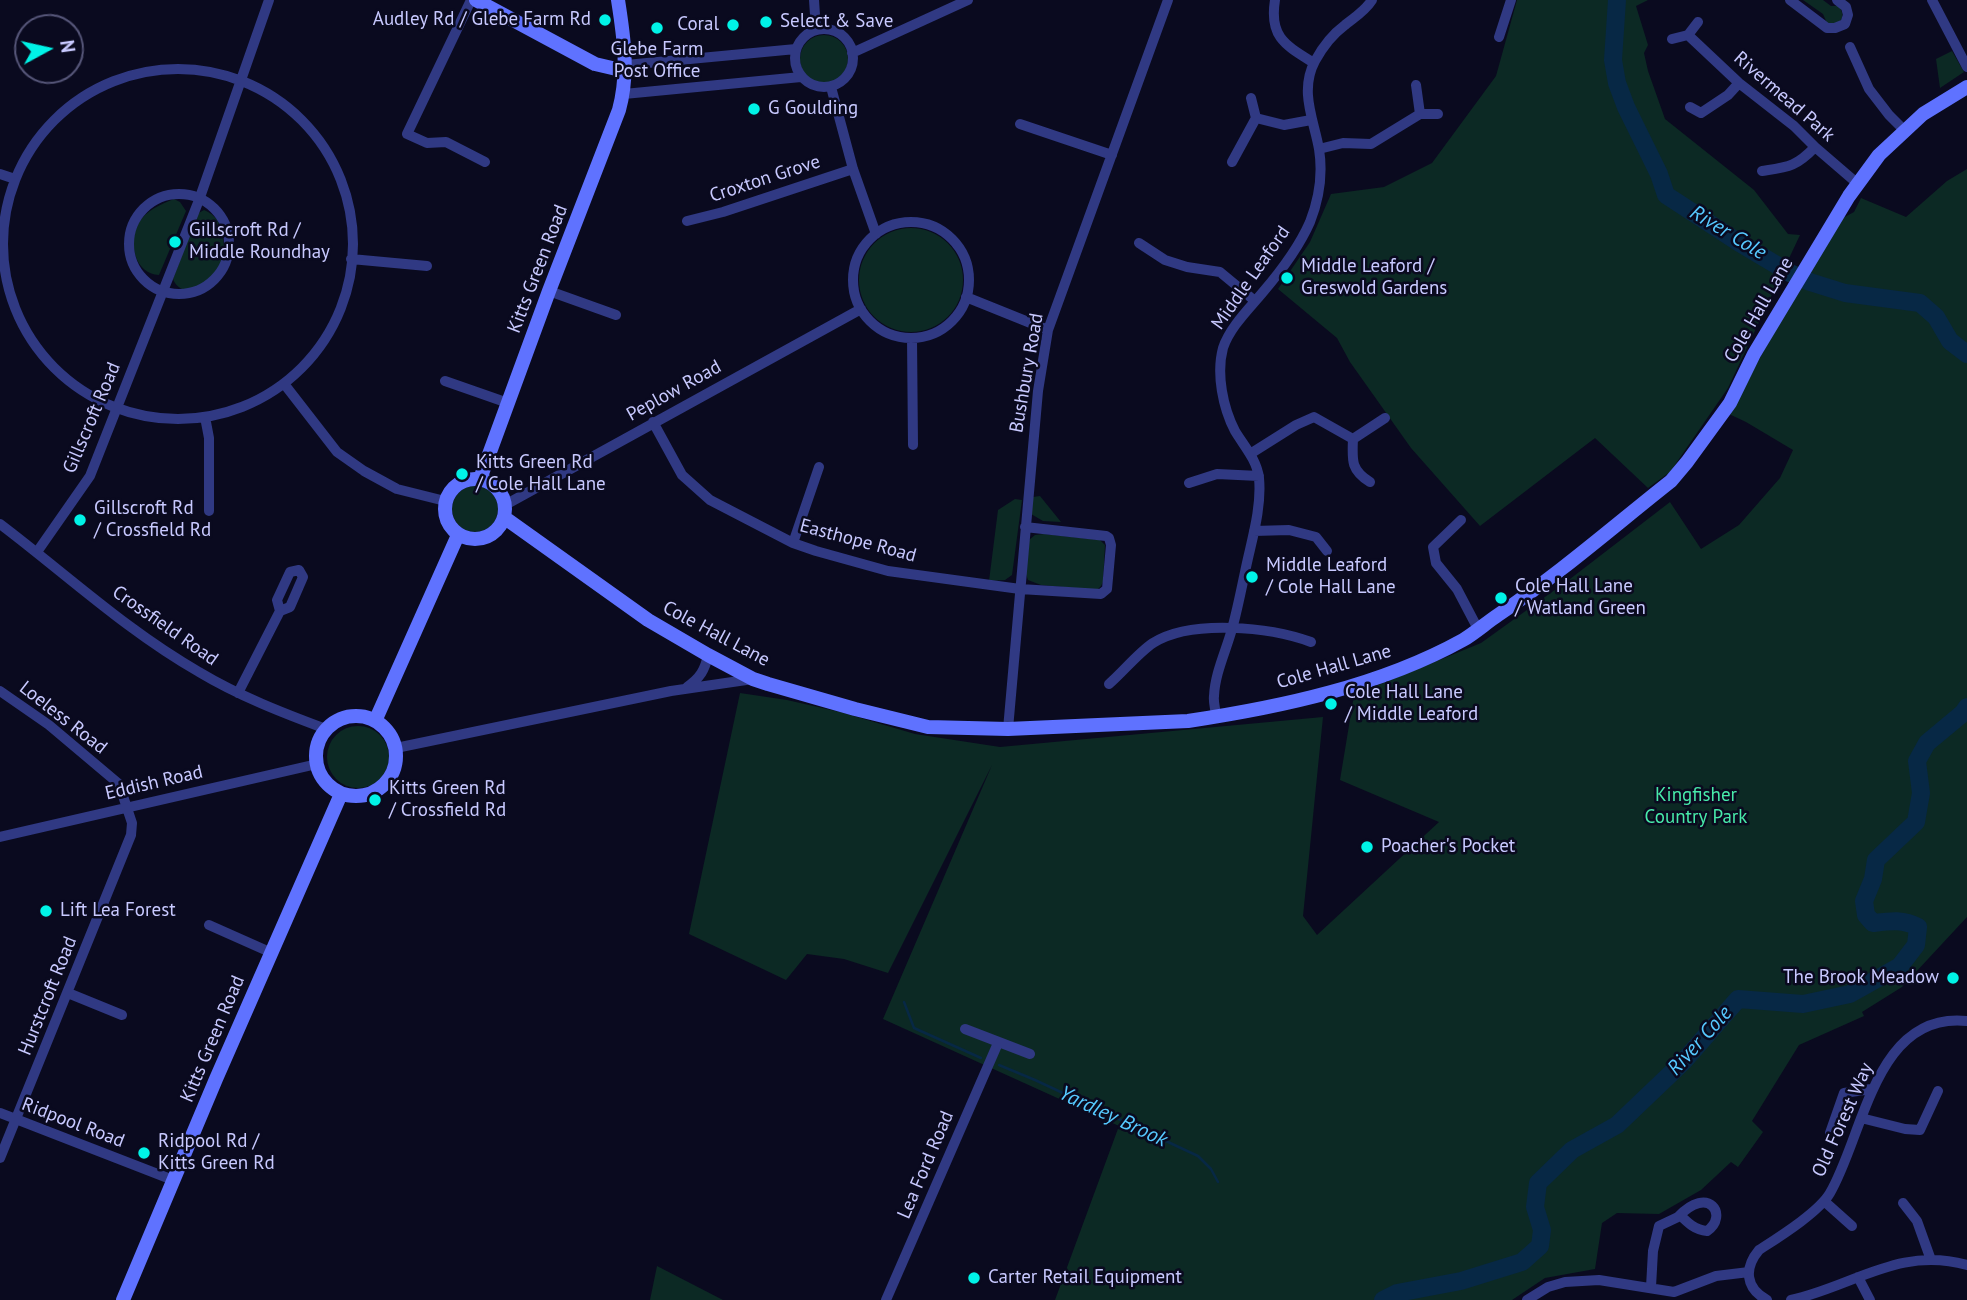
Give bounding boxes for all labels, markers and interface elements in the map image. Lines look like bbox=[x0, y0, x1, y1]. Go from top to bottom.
place label: Audley Rd / Glebe Farm Rd bbox=[373, 9, 591, 31]
place label: Select & Save bbox=[780, 11, 893, 33]
marker: Audley Rd / Glebe Farm Rd bbox=[597, 12, 613, 28]
north arrow bbox=[14, 14, 84, 84]
place label: Coral bbox=[677, 14, 719, 36]
marker: Select & Save bbox=[758, 14, 774, 30]
marker: Coral bbox=[725, 17, 741, 33]
marker: Glebe Farm Post Office bbox=[649, 20, 665, 36]
text: N bbox=[55, 38, 81, 54]
place label: Glebe Farm Post Office bbox=[611, 39, 703, 83]
street label: Rivermead Park bbox=[1729, 47, 1839, 147]
place label: G Goulding bbox=[768, 98, 858, 120]
marker: G Goulding bbox=[746, 101, 762, 117]
street label: Croxton Grove bbox=[707, 150, 823, 208]
water label: River Cole bbox=[1685, 200, 1771, 266]
street label: Kitts Green Road bbox=[503, 202, 573, 336]
place label: Gillscroft Rd / Middle Roundhay bbox=[189, 220, 330, 264]
street label: Middle Leaford bbox=[1207, 222, 1295, 334]
marker: Gillscroft Rd / Middle Roundhay bbox=[167, 234, 183, 250]
street label: Cole Hall Lane bbox=[1720, 253, 1798, 367]
place label: Middle Leaford / Greswold Gardens bbox=[1301, 256, 1447, 300]
marker: Middle Leaford / Greswold Gardens bbox=[1279, 270, 1295, 286]
street label: Bushbury Road bbox=[1005, 312, 1049, 434]
street label: Peplow Road bbox=[623, 356, 725, 426]
street label: Gillscroft Road bbox=[58, 359, 126, 477]
place label: Kitts Green Rd / Cole Hall Lane bbox=[476, 452, 606, 496]
marker: Kitts Green Rd / Cole Hall Lane bbox=[454, 466, 470, 482]
place label: Gillscroft Rd / Crossfield Rd bbox=[94, 498, 211, 542]
marker: Gillscroft Rd / Crossfield Rd bbox=[72, 512, 88, 528]
street label: Easthope Road bbox=[797, 514, 919, 568]
place label: Middle Leaford / Cole Hall Lane bbox=[1266, 555, 1396, 599]
marker: Middle Leaford / Cole Hall Lane bbox=[1244, 569, 1260, 585]
place label: Cole Hall Lane / Watland Green bbox=[1515, 576, 1646, 620]
street label: Crossfield Road bbox=[108, 581, 222, 671]
marker: Cole Hall Lane / Watland Green bbox=[1493, 590, 1509, 606]
street label: Cole Hall Lane bbox=[659, 596, 773, 672]
street label: Cole Hall Lane bbox=[1274, 640, 1394, 694]
street label: Loeless Road bbox=[15, 677, 111, 759]
place label: Cole Hall Lane / Middle Leaford bbox=[1345, 682, 1478, 726]
marker: Cole Hall Lane / Middle Leaford bbox=[1323, 696, 1339, 712]
street label: Eddish Road bbox=[103, 761, 205, 805]
place label: Kitts Green Rd / Crossfield Rd bbox=[389, 778, 506, 822]
park label: Kingfisher Country Park bbox=[1645, 785, 1747, 829]
marker: Kitts Green Rd / Crossfield Rd bbox=[367, 792, 383, 808]
place label: Poacher's Pocket bbox=[1381, 836, 1515, 858]
marker: Poacher's Pocket bbox=[1359, 839, 1375, 855]
place label: Lift Lea Forest bbox=[60, 900, 176, 922]
marker: Lift Lea Forest bbox=[38, 903, 54, 919]
street label: Hurstcroft Road bbox=[14, 933, 82, 1059]
place label: The Brook Meadow bbox=[1783, 967, 1939, 989]
marker: The Brook Meadow bbox=[1945, 970, 1961, 986]
street label: Kitts Green Road bbox=[176, 972, 250, 1106]
water label: River Cole bbox=[1662, 1001, 1738, 1081]
street label: Old Forest Way bbox=[1808, 1059, 1878, 1181]
water label: Yardley Brook bbox=[1055, 1081, 1171, 1153]
street label: Ridpool Road bbox=[18, 1093, 128, 1153]
street label: Lea Ford Road bbox=[893, 1108, 959, 1222]
place label: Ridpool Rd / Kitts Green Rd bbox=[158, 1131, 275, 1175]
marker: Ridpool Rd / Kitts Green Rd bbox=[136, 1145, 152, 1161]
place label: Carter Retail Equipment bbox=[988, 1267, 1182, 1289]
marker: Carter Retail Equipment bbox=[966, 1270, 982, 1286]

